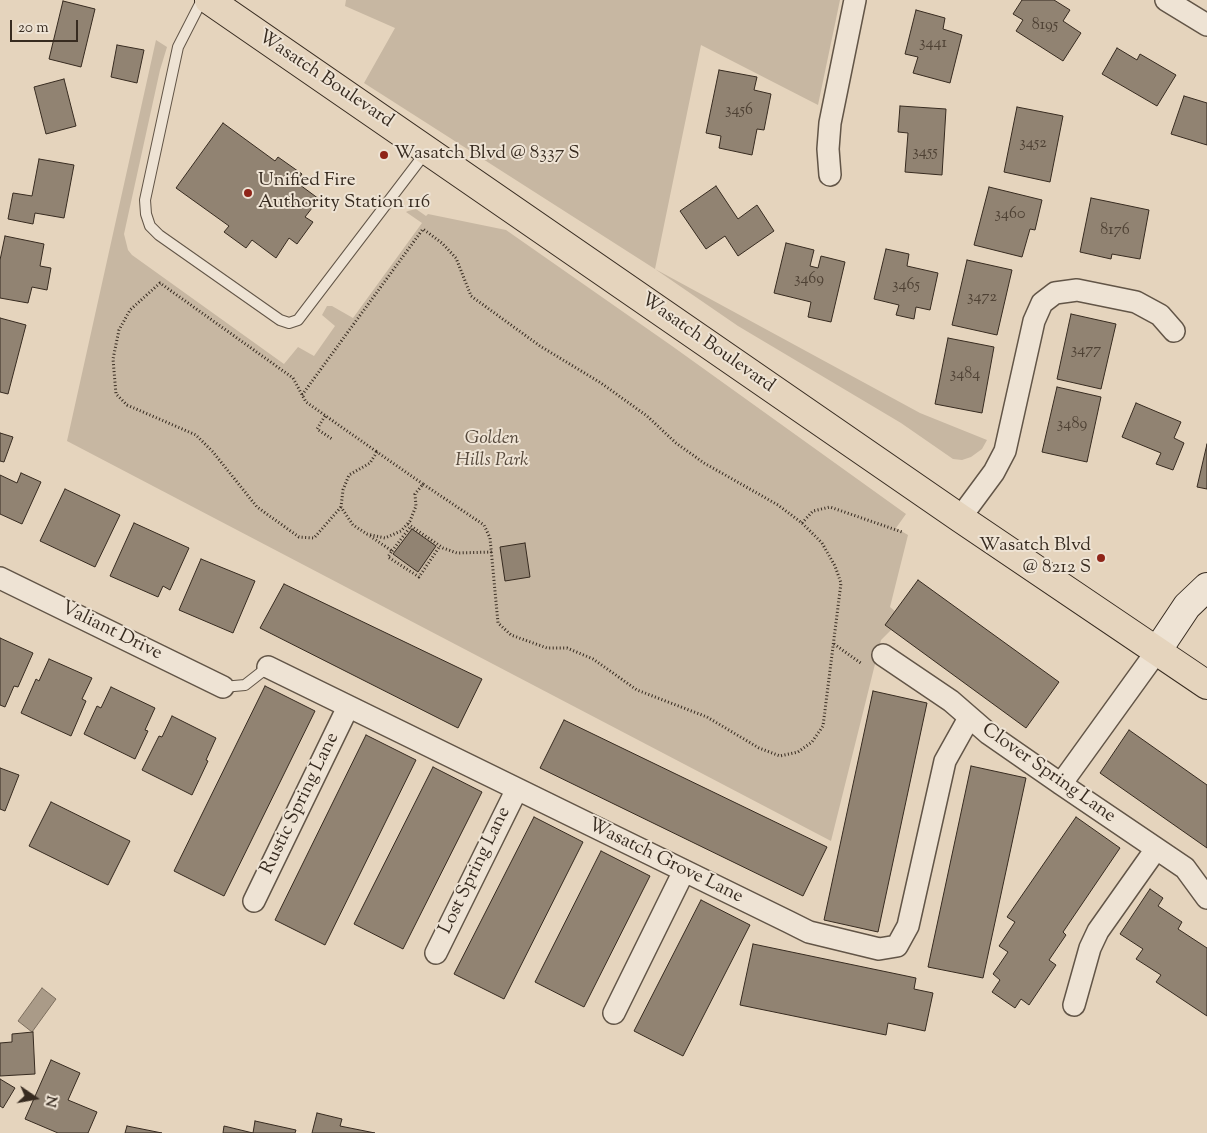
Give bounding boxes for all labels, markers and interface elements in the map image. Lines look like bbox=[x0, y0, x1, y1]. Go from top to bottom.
scale bar bbox=[12, 10, 80, 42]
house number: 8195 bbox=[1032, 16, 1058, 36]
text: 20 m bbox=[18, 18, 49, 39]
street label: Wasatch Boulevard bbox=[253, 26, 397, 134]
house number: 3441 bbox=[919, 34, 947, 54]
house number: 3456 bbox=[725, 101, 753, 121]
house number: 3452 bbox=[1019, 134, 1047, 154]
house number: 3455 bbox=[912, 143, 938, 163]
place label: Wasatch Blvd @ 8337 S bbox=[394, 144, 580, 166]
marker: Wasatch Blvd @ 8337 S bbox=[378, 149, 390, 161]
place label: Unified Fire Authority Station 116 bbox=[258, 171, 430, 215]
marker: Unified Fire Authority Station 116 bbox=[242, 187, 254, 199]
house number: 3460 bbox=[995, 205, 1025, 225]
house number: 8176 bbox=[1100, 221, 1130, 241]
house number: 3469 bbox=[794, 270, 824, 290]
house number: 3465 bbox=[892, 276, 920, 296]
house number: 3472 bbox=[967, 288, 997, 308]
street label: Wasatch Boulevard bbox=[636, 289, 778, 399]
house number: 3477 bbox=[1071, 341, 1101, 361]
house number: 3484 bbox=[950, 365, 980, 385]
house number: 3489 bbox=[1057, 415, 1087, 435]
park label: Golden Hills Park bbox=[455, 429, 529, 473]
place label: Wasatch Blvd @ 8212 S bbox=[979, 536, 1091, 580]
marker: Wasatch Blvd @ 8212 S bbox=[1095, 552, 1107, 564]
street label: Valiant Drive bbox=[57, 598, 165, 666]
street label: Clover Spring Lane bbox=[977, 719, 1119, 829]
street label: Rustic Spring Lane bbox=[257, 729, 345, 879]
street label: Lost Spring Lane bbox=[435, 804, 517, 938]
street label: Wasatch Grove Lane bbox=[584, 815, 746, 909]
north arrow bbox=[10, 1073, 60, 1123]
text: N bbox=[39, 1094, 61, 1109]

